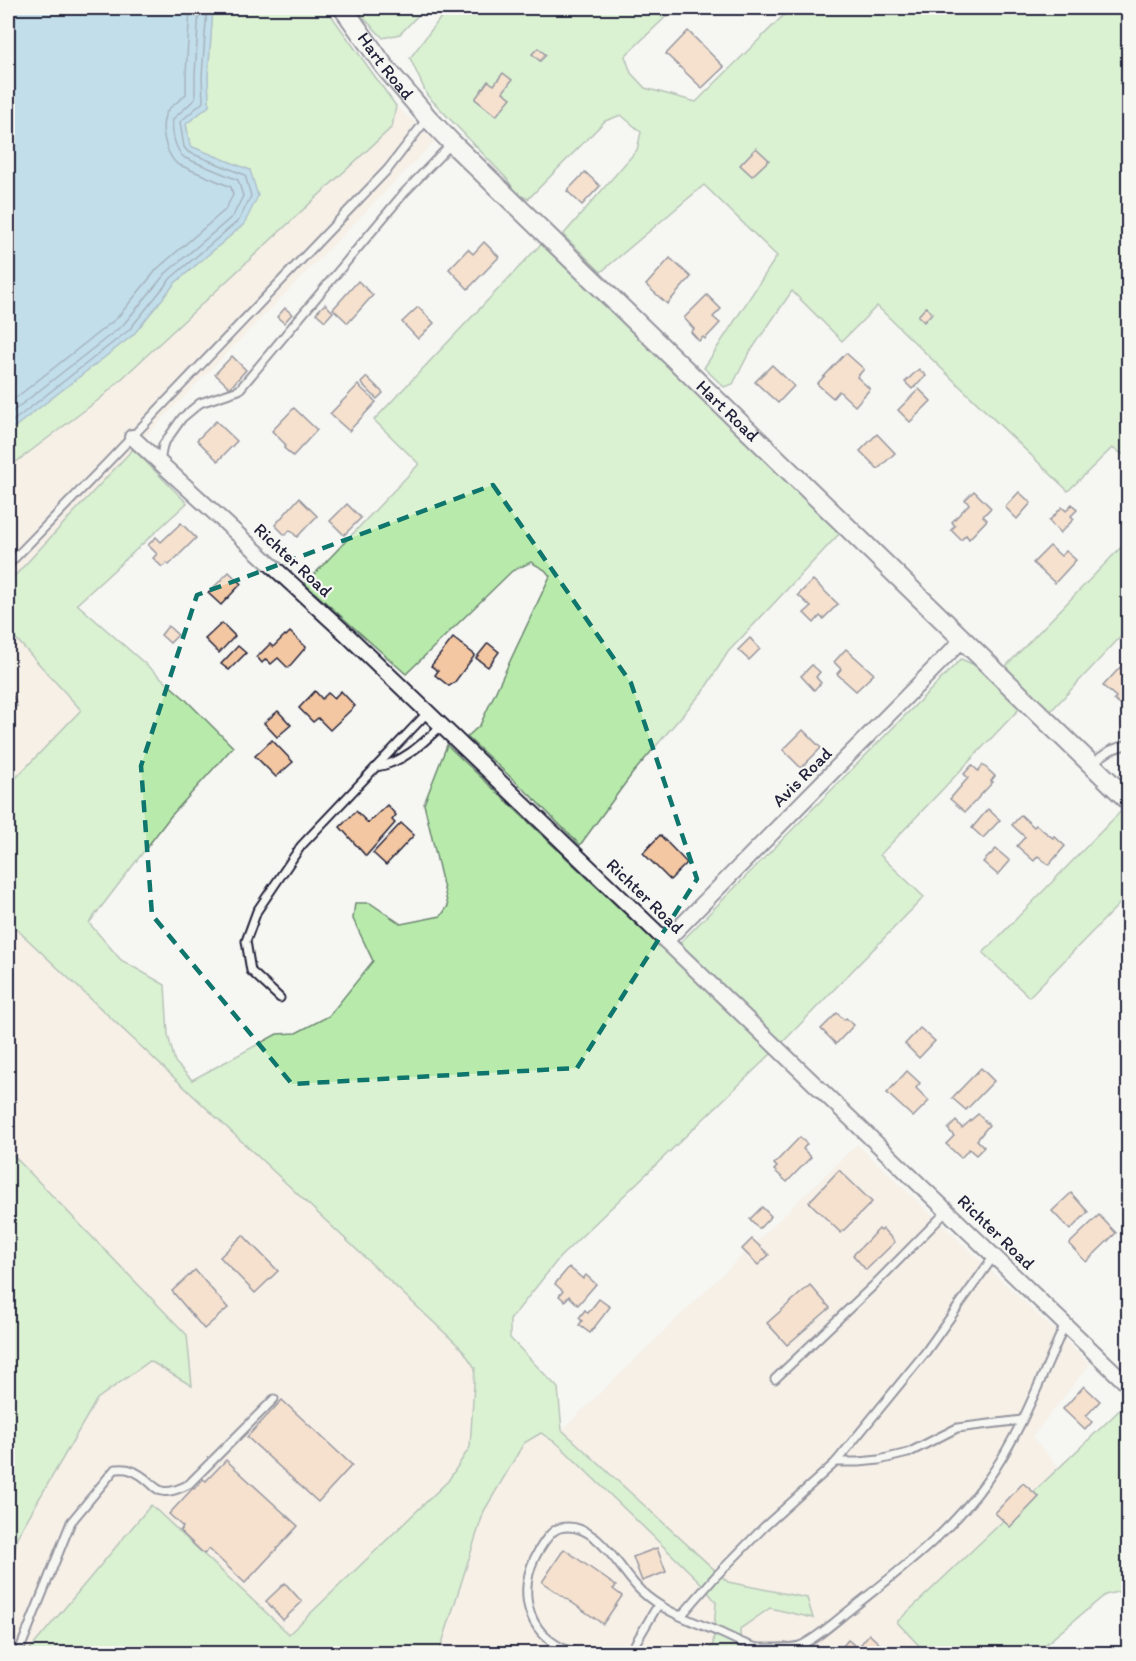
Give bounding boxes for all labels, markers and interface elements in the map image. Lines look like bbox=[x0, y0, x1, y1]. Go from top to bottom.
street label: Hart Road bbox=[353, 28, 419, 104]
street label: Hart Road bbox=[691, 375, 764, 446]
street label: Richter Road bbox=[249, 518, 337, 602]
street label: Avis Road bbox=[768, 742, 837, 811]
street label: Richter Road bbox=[602, 854, 688, 938]
street label: Richter Road bbox=[953, 1190, 1039, 1274]

